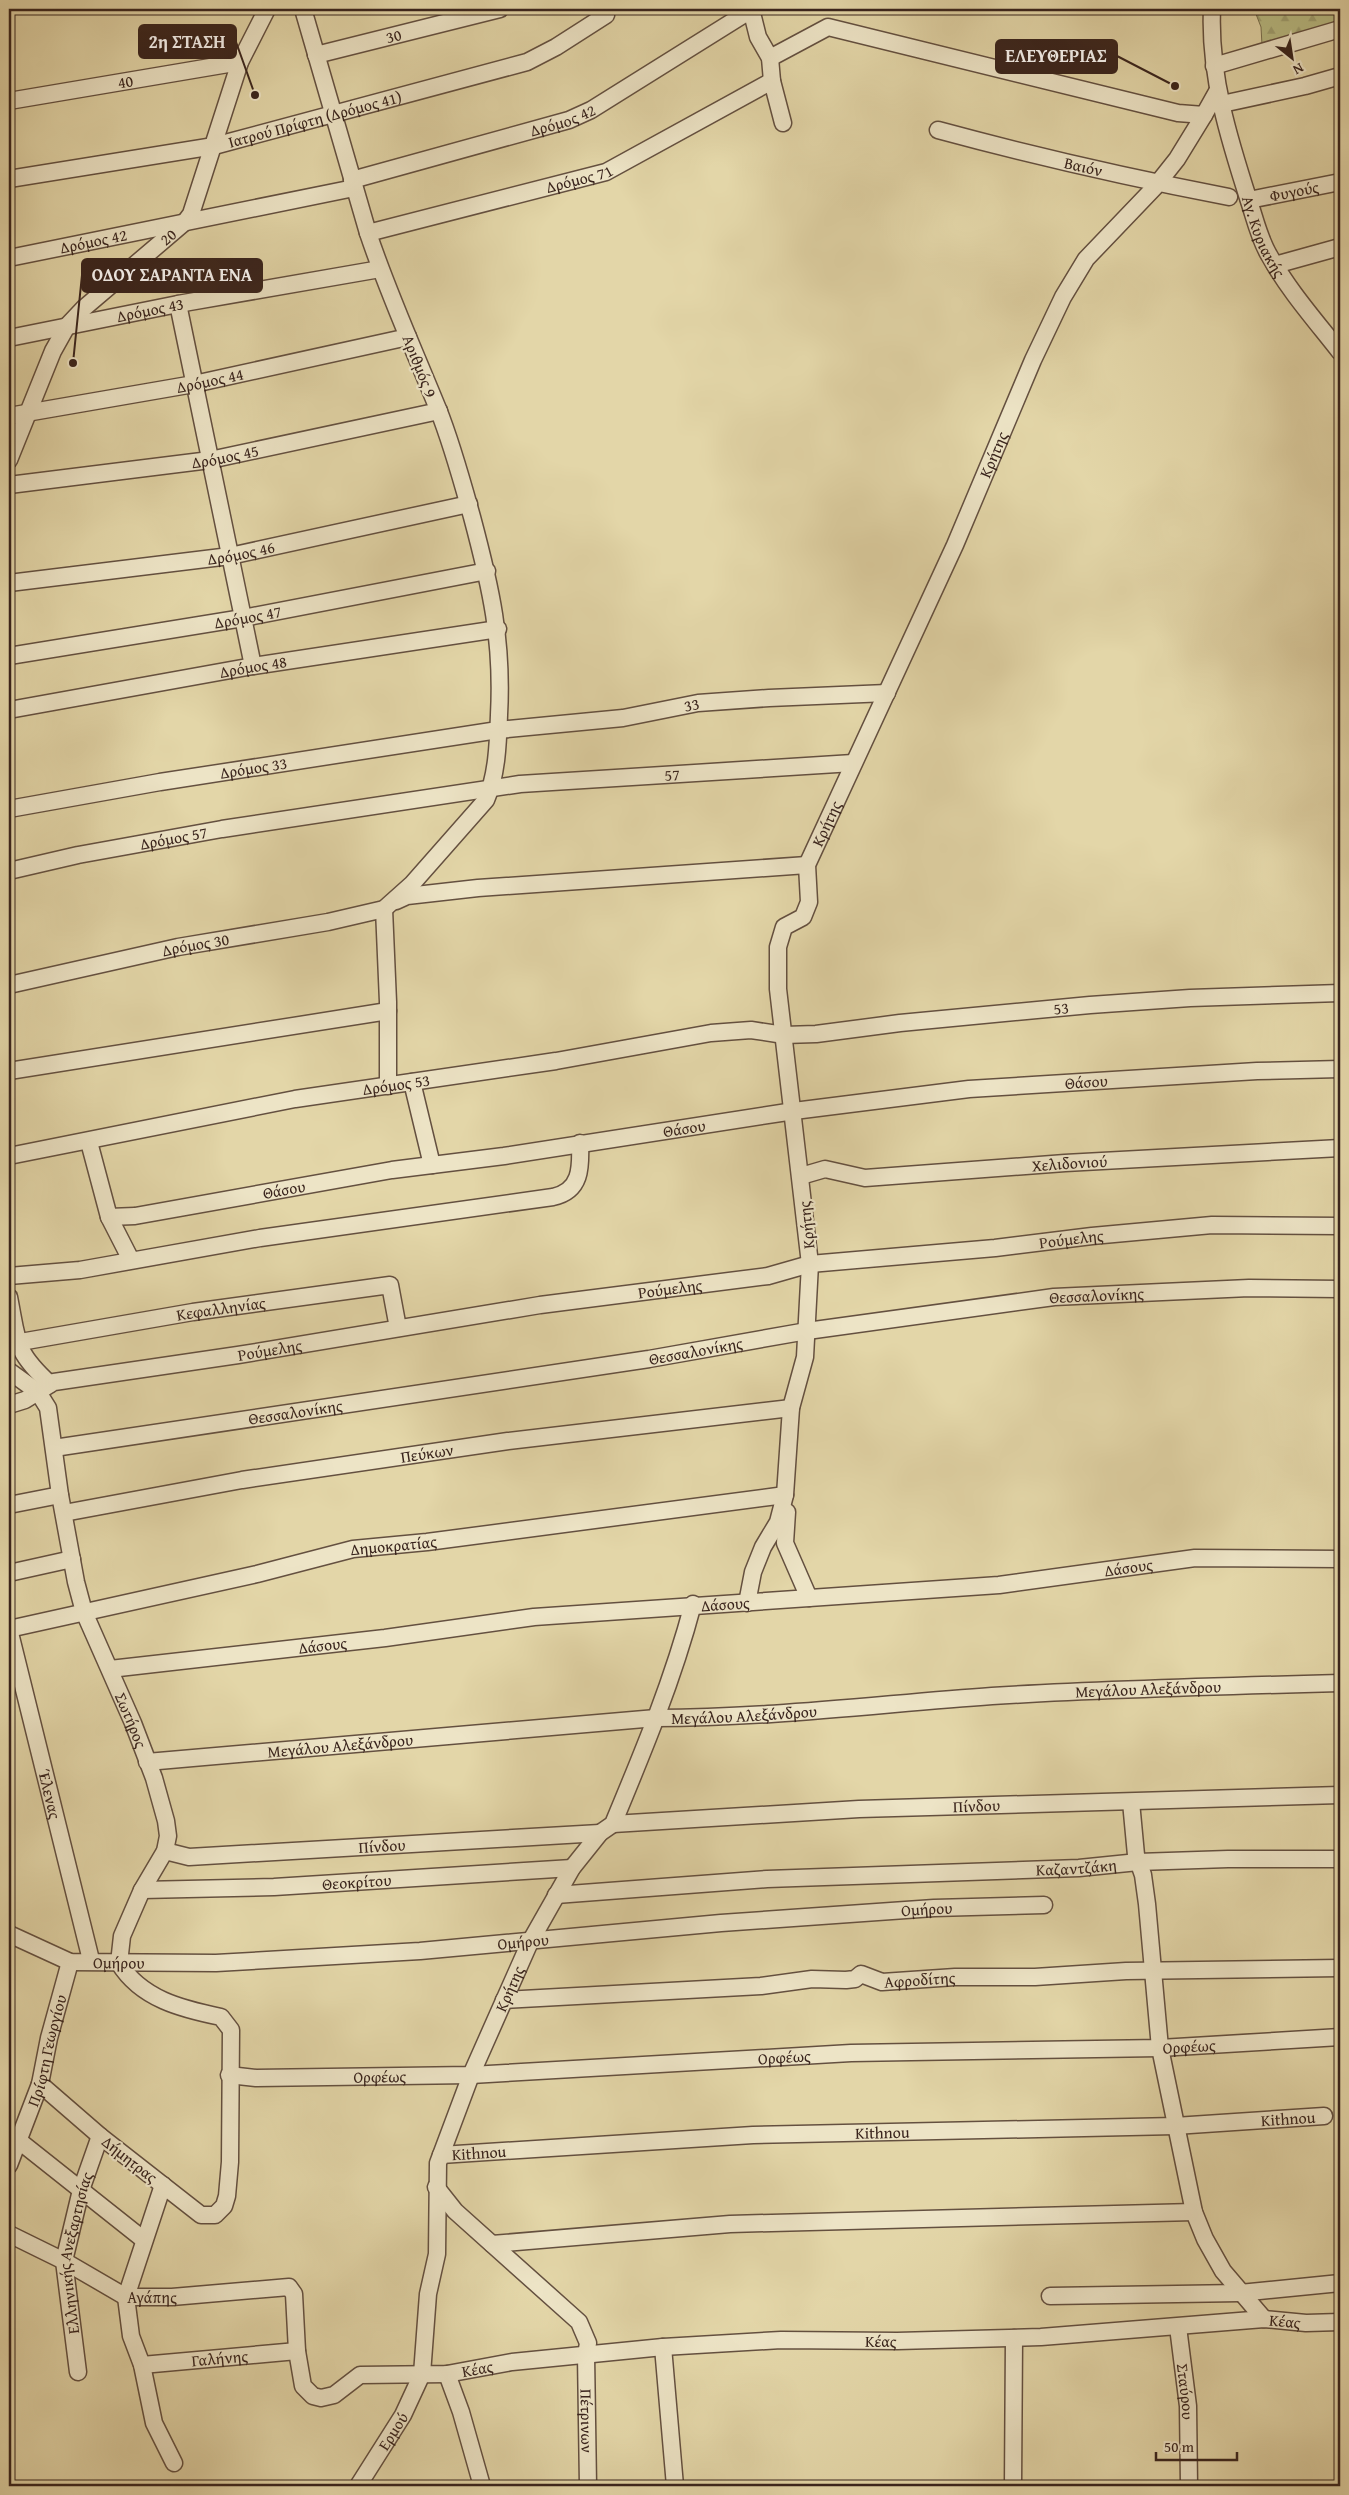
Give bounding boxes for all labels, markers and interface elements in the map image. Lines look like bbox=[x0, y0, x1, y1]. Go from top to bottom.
street label: 30 bbox=[383, 22, 404, 49]
callout: 2η ΣΤΑΣΗ bbox=[139, 25, 236, 58]
text: 2η ΣΤΑΣΗ bbox=[148, 28, 226, 55]
north arrow bbox=[1266, 32, 1316, 82]
callout: ΕΛΕΥΘΕΡΙΑΣ bbox=[996, 40, 1117, 73]
text: ΕΛΕΥΘΕΡΙΑΣ bbox=[1005, 42, 1107, 69]
text: N bbox=[1289, 58, 1308, 81]
street label: 40 bbox=[116, 68, 135, 94]
street label: Ιατρού Πρίφτη (Δρόμος 41) bbox=[225, 84, 404, 154]
street label: Δρόμος 42 bbox=[527, 98, 599, 142]
street label: Βαιόν bbox=[1062, 150, 1105, 182]
street label: Δρόμος 71 bbox=[543, 158, 617, 199]
street label: Φυγούς bbox=[1267, 174, 1321, 208]
street label: Αγ. Κυριακής bbox=[1236, 193, 1292, 282]
street label: Δρόμος 42 bbox=[58, 222, 129, 259]
street label: 20 bbox=[154, 222, 182, 251]
callout: ΟΔΟΥ ΣΑΡΑΝΤΑ ΕΝΑ bbox=[82, 259, 262, 292]
text: ΟΔΟΥ ΣΑΡΑΝΤΑ ΕΝΑ bbox=[92, 261, 253, 288]
street label: Δρόμος 43 bbox=[115, 291, 185, 328]
street label: Αριθμός 9 bbox=[397, 331, 444, 401]
street label: Δρόμος 44 bbox=[175, 361, 246, 399]
street label: Κρήτης bbox=[973, 427, 1014, 481]
street label: Δρόμος 45 bbox=[190, 438, 261, 474]
street label: Δρόμος 46 bbox=[206, 535, 277, 571]
street label: Δρόμος 47 bbox=[212, 599, 284, 634]
street label: Δρόμος 48 bbox=[218, 649, 289, 684]
street label: 33 bbox=[682, 691, 702, 718]
street label: Δρόμος 33 bbox=[218, 751, 289, 785]
street label: 57 bbox=[664, 762, 681, 787]
street label: Κρήτης bbox=[805, 796, 847, 850]
street label: Δρόμος 57 bbox=[138, 820, 209, 856]
street label: Δρόμος 30 bbox=[160, 927, 231, 962]
street label: 53 bbox=[1052, 995, 1070, 1020]
street label: Δρόμος 53 bbox=[361, 1067, 432, 1101]
street label: Θάσου bbox=[1064, 1068, 1108, 1095]
street label: Θάσου bbox=[661, 1113, 707, 1143]
street label: Χελιδονιού bbox=[1031, 1149, 1108, 1177]
street label: Θάσου bbox=[261, 1174, 307, 1205]
street label: Κρήτης bbox=[792, 1200, 820, 1250]
street label: Ρούμελης bbox=[1038, 1223, 1105, 1254]
street label: Ρούμελης bbox=[636, 1272, 704, 1304]
street label: Θεσσαλονίκης bbox=[1049, 1281, 1145, 1309]
street label: Κεφαλληνίας bbox=[175, 1290, 267, 1327]
street label: Θεσσαλονίκης bbox=[647, 1331, 745, 1371]
street label: Ρούμελης bbox=[236, 1333, 304, 1367]
street label: Θεσσαλονίκης bbox=[247, 1393, 344, 1431]
street label: Πεύκων bbox=[399, 1437, 455, 1469]
street label: Δημοκρατίας bbox=[349, 1529, 438, 1561]
street label: Δάσους bbox=[1103, 1552, 1154, 1582]
street label: Δάσους bbox=[700, 1590, 751, 1617]
street label: Δάσους bbox=[297, 1630, 348, 1660]
street label: Μεγάλου Αλεξάνδρου bbox=[1075, 1674, 1221, 1704]
street label: Σωτήρος bbox=[109, 1688, 154, 1752]
street label: Μεγάλου Αλεξάνδρου bbox=[671, 1699, 818, 1730]
street label: Μεγάλου Αλεξάνδρου bbox=[267, 1727, 414, 1764]
street label: Έλενας bbox=[32, 1766, 68, 1822]
street label: Πίνδου bbox=[953, 1793, 1000, 1818]
street label: Πίνδου bbox=[358, 1832, 406, 1859]
street label: Καζαντζάκη bbox=[1035, 1852, 1118, 1882]
street label: Θεοκρίτου bbox=[321, 1868, 392, 1896]
street label: Ομήρου bbox=[900, 1896, 953, 1922]
street label: Ομήρου bbox=[496, 1927, 550, 1956]
street label: Ομήρου bbox=[93, 1950, 145, 1975]
street label: Κρήτης bbox=[489, 1962, 530, 2015]
street label: Αφροδίτης bbox=[883, 1965, 956, 1994]
street label: Πρίφτη Γεωργίου bbox=[21, 1992, 73, 2110]
street label: Ορφέως bbox=[1162, 2033, 1216, 2060]
street label: Ορφέως bbox=[757, 2043, 812, 2070]
street label: Ορφέως bbox=[353, 2064, 407, 2089]
street label: Κithnou bbox=[1260, 2105, 1316, 2132]
street label: Κithnou bbox=[855, 2120, 910, 2145]
street label: Δήμητρας bbox=[97, 2130, 163, 2188]
street label: Κithnou bbox=[451, 2139, 507, 2166]
street label: Ελληνικής Ανεξαρτησίας bbox=[52, 2168, 99, 2335]
street label: Αγάπης bbox=[127, 2285, 178, 2309]
street label: Κέας bbox=[1268, 2308, 1302, 2334]
street label: Κέας bbox=[865, 2329, 897, 2353]
street label: Γαλήνης bbox=[190, 2343, 249, 2372]
street label: Κέας bbox=[460, 2354, 495, 2383]
street label: Σταύρου bbox=[1171, 2362, 1200, 2420]
street label: Πέτρινων bbox=[575, 2389, 599, 2453]
street label: Ερμού bbox=[372, 2407, 414, 2455]
scale bar bbox=[1156, 2430, 1238, 2462]
text: 50 m bbox=[1164, 2436, 1195, 2457]

